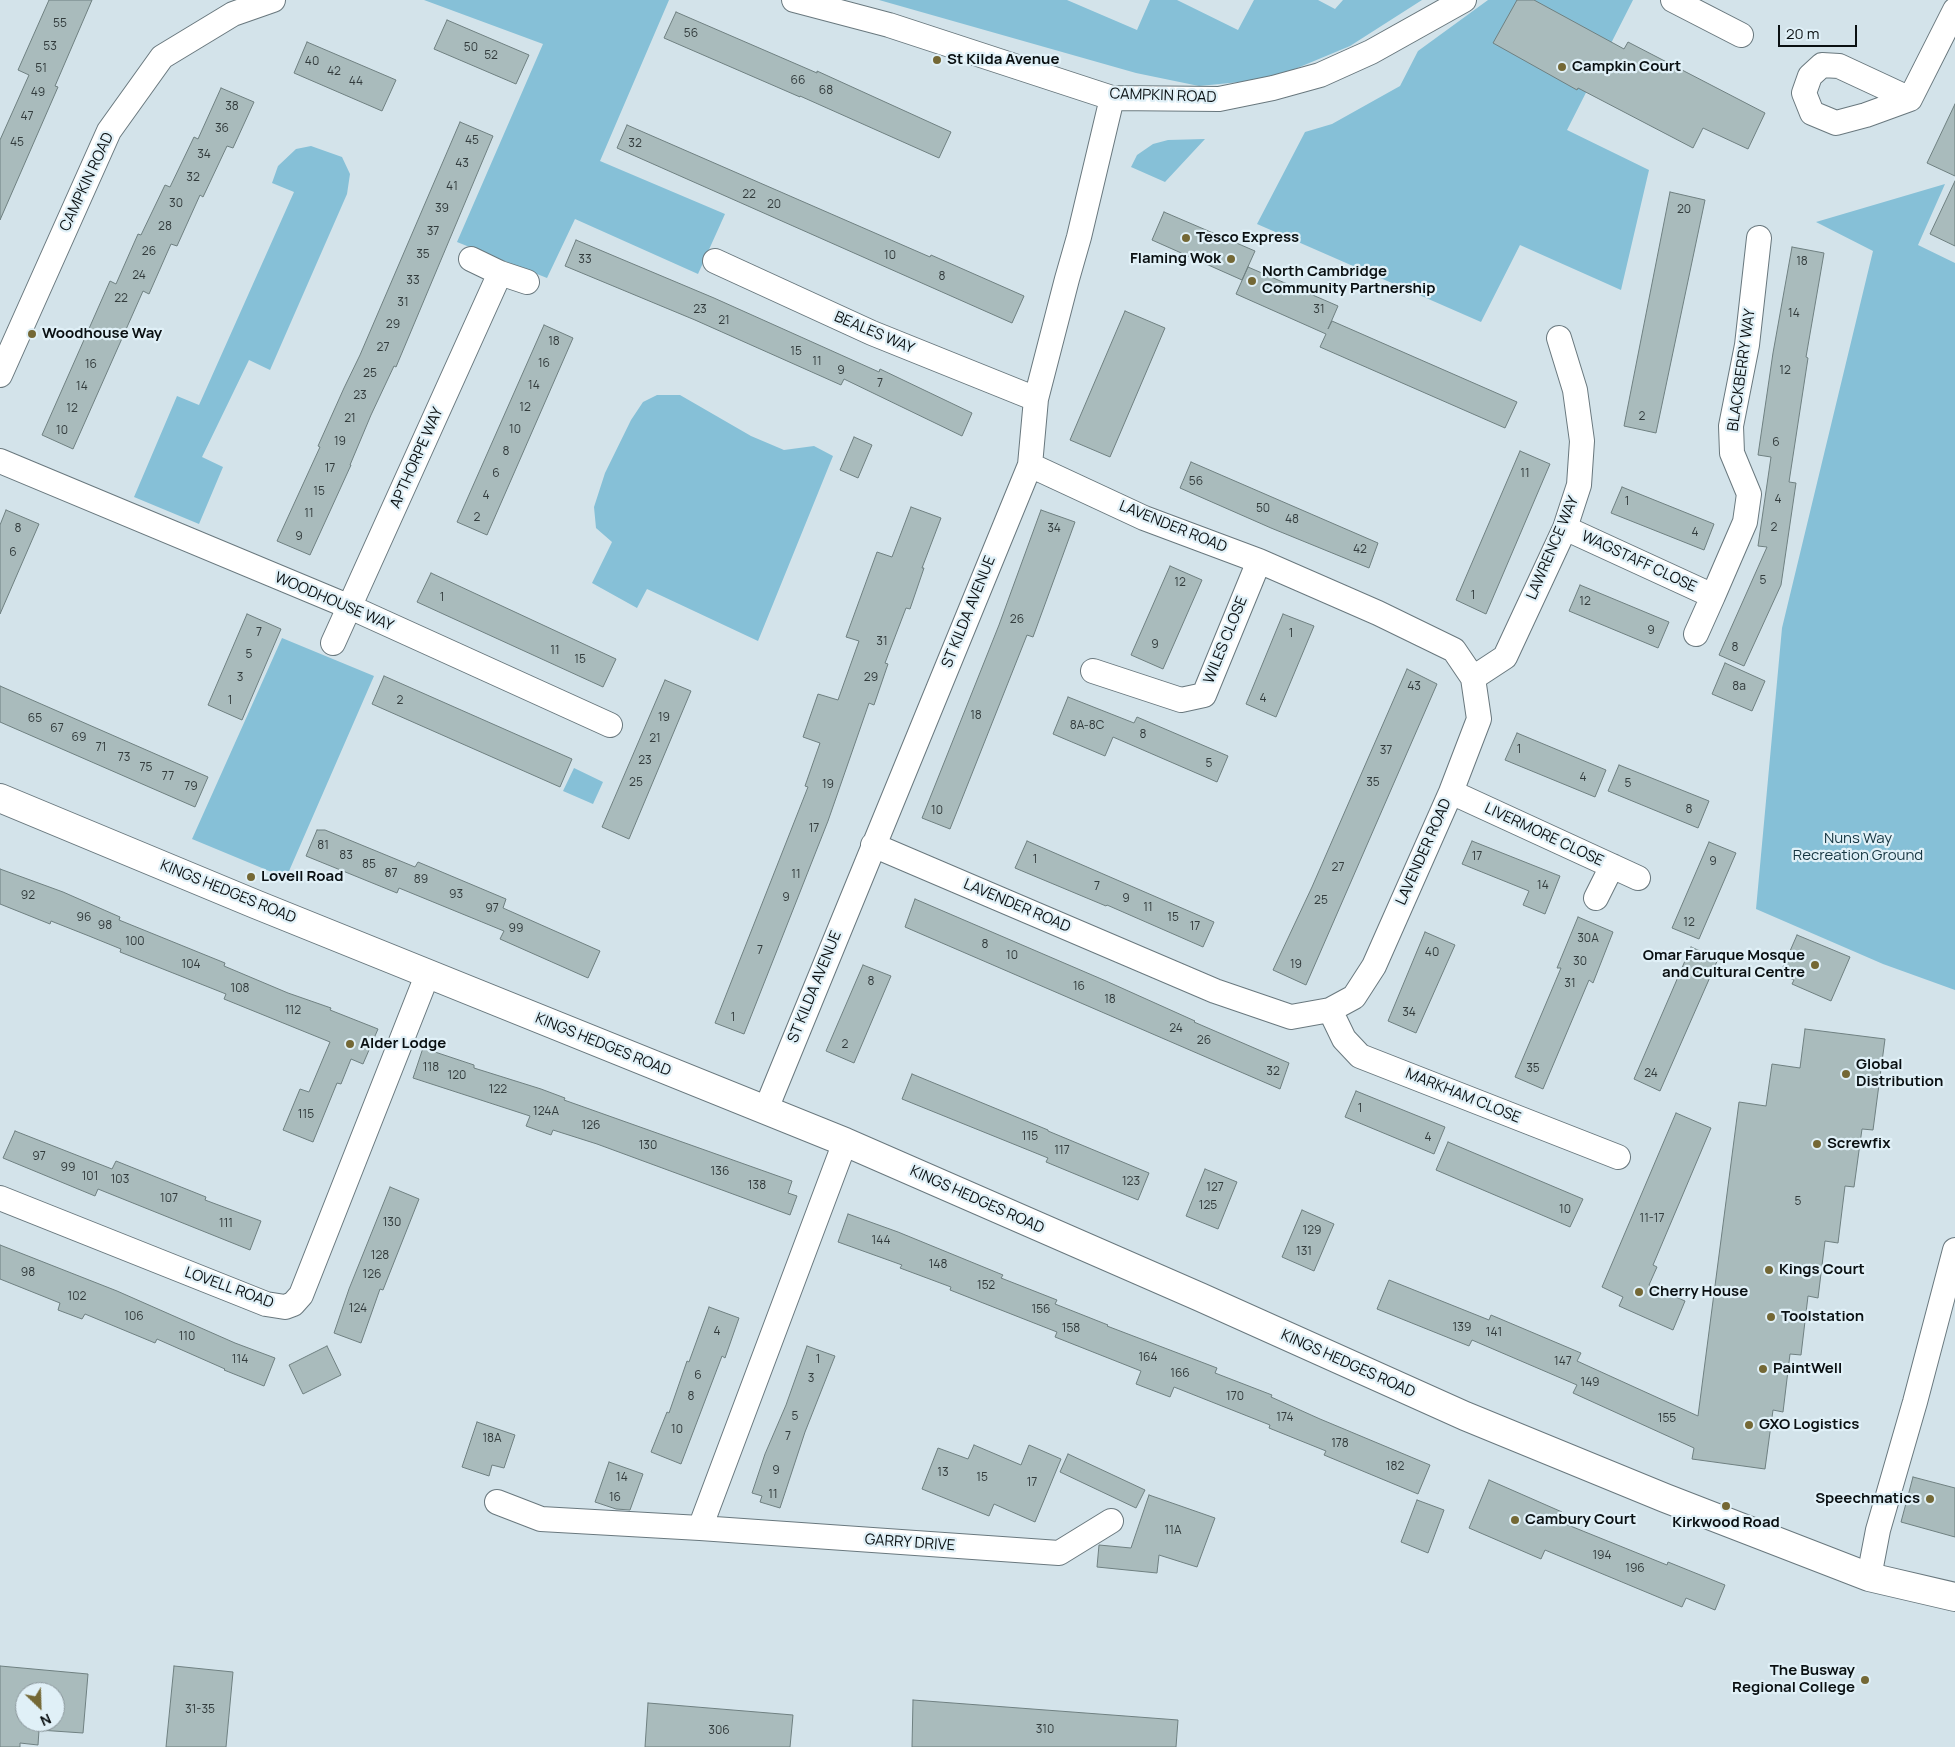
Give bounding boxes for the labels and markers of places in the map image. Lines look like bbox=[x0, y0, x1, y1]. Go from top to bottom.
place label: St Kilda Avenue bbox=[947, 51, 1059, 69]
marker: St Kilda Avenue bbox=[931, 54, 943, 66]
place label: Campkin Court bbox=[1572, 58, 1681, 76]
marker: Campkin Court bbox=[1556, 61, 1568, 73]
place label: Tesco Express bbox=[1196, 229, 1299, 247]
marker: Tesco Express bbox=[1180, 232, 1192, 244]
place label: Flaming Wok bbox=[1130, 250, 1221, 268]
marker: Flaming Wok bbox=[1225, 253, 1237, 265]
place label: North Cambridge Community Partnership bbox=[1262, 263, 1435, 298]
marker: North Cambridge Community Partnership bbox=[1246, 275, 1258, 287]
place label: Woodhouse Way bbox=[42, 325, 162, 343]
marker: Woodhouse Way bbox=[26, 328, 38, 340]
place label: Lovell Road bbox=[261, 868, 343, 886]
marker: Lovell Road bbox=[245, 871, 257, 883]
place label: Omar Faruque Mosque and Cultural Centre bbox=[1643, 947, 1805, 982]
marker: Omar Faruque Mosque and Cultural Centre bbox=[1809, 959, 1821, 971]
place label: Alder Lodge bbox=[360, 1035, 446, 1053]
marker: Alder Lodge bbox=[344, 1038, 356, 1050]
place label: Global Distribution bbox=[1856, 1056, 1944, 1091]
marker: Global Distribution bbox=[1840, 1068, 1852, 1080]
place label: Screwfix bbox=[1827, 1135, 1891, 1153]
marker: Screwfix bbox=[1811, 1138, 1823, 1150]
place label: Kings Court bbox=[1779, 1261, 1865, 1279]
marker: Kings Court bbox=[1763, 1264, 1775, 1276]
place label: Cherry House bbox=[1649, 1283, 1748, 1301]
marker: Cherry House bbox=[1633, 1286, 1645, 1298]
place label: Toolstation bbox=[1781, 1308, 1864, 1326]
marker: Toolstation bbox=[1765, 1311, 1777, 1323]
place label: PaintWell bbox=[1773, 1360, 1842, 1378]
marker: PaintWell bbox=[1757, 1363, 1769, 1375]
place label: GXO Logistics bbox=[1759, 1416, 1859, 1434]
marker: GXO Logistics bbox=[1743, 1419, 1755, 1431]
place label: Speechmatics bbox=[1815, 1490, 1920, 1508]
marker: Speechmatics bbox=[1924, 1493, 1936, 1505]
marker: Kirkwood Road bbox=[1720, 1500, 1732, 1512]
place label: Cambury Court bbox=[1525, 1511, 1636, 1529]
marker: Cambury Court bbox=[1509, 1514, 1521, 1526]
place label: Kirkwood Road bbox=[1672, 1514, 1780, 1532]
place label: The Busway Regional College bbox=[1732, 1662, 1855, 1697]
marker: The Busway Regional College bbox=[1859, 1674, 1871, 1686]

